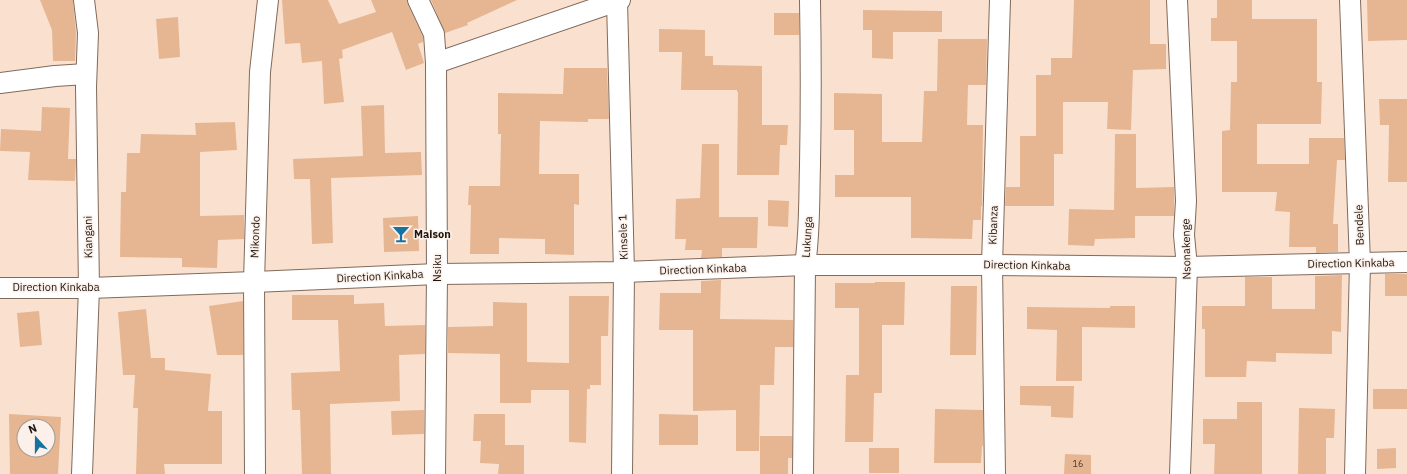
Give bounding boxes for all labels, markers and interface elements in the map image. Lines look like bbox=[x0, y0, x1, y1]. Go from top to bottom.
street label: Bendele bbox=[1351, 204, 1367, 246]
street label: Kibanza bbox=[985, 205, 1001, 245]
street label: Kinsele 1 bbox=[615, 214, 631, 260]
street label: Kiangani bbox=[81, 216, 95, 258]
street label: Mikondo bbox=[247, 216, 263, 258]
street label: Lukunga bbox=[799, 216, 815, 258]
street label: Nsonakenge bbox=[1178, 218, 1194, 280]
bar icon: Maison bbox=[391, 224, 411, 244]
place label: Maison bbox=[414, 227, 451, 241]
street label: Nsiku bbox=[430, 254, 444, 282]
street label: Direction Kinkaba bbox=[1307, 255, 1395, 271]
street label: Direction Kinkaba bbox=[983, 257, 1071, 273]
street label: Direction Kinkaba bbox=[659, 260, 747, 278]
street label: Direction Kinkaba bbox=[336, 267, 424, 285]
street label: Direction Kinkaba bbox=[12, 280, 100, 294]
north arrow bbox=[16, 418, 56, 458]
text: N bbox=[26, 421, 39, 437]
house number: 16 bbox=[1073, 458, 1083, 469]

